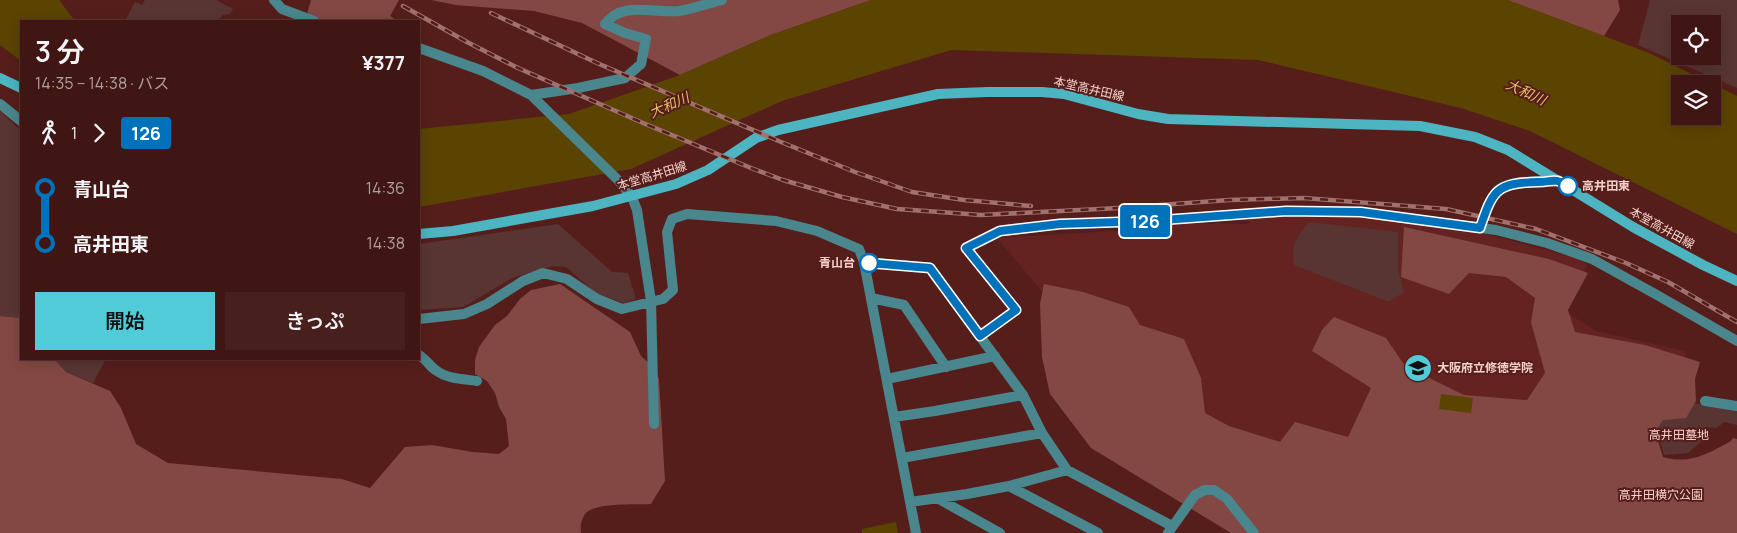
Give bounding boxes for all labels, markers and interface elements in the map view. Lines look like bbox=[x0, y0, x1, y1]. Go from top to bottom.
map controls bbox=[1671, 15, 1721, 125]
button: locate bbox=[1671, 15, 1721, 65]
text: 3 分 bbox=[35, 32, 85, 70]
text: ¥377 bbox=[362, 50, 405, 76]
text: 14:35 – 14:38 · バス bbox=[35, 72, 169, 94]
street label: 本堂高井田線 bbox=[1052, 72, 1126, 105]
water label: 大和川 bbox=[1503, 74, 1551, 110]
button: layers bbox=[1671, 75, 1721, 125]
water label: 大和川 bbox=[646, 87, 694, 122]
icon: walk bbox=[35, 119, 63, 147]
icon: forward bbox=[85, 119, 113, 147]
text: 126 bbox=[131, 121, 161, 145]
text: 1 bbox=[71, 122, 77, 144]
street label: 本堂高井田線 bbox=[615, 157, 689, 194]
text: 青山台 bbox=[73, 176, 130, 202]
marker: 高井田東 bbox=[1558, 176, 1578, 196]
text: 14:36 bbox=[366, 177, 405, 199]
place label: 高井田東 bbox=[1582, 177, 1630, 194]
street label: 本堂高井田線 bbox=[1627, 203, 1698, 252]
line badge: 126 bbox=[1116, 205, 1174, 237]
text: 126 bbox=[1130, 209, 1160, 233]
text: 高井田東 bbox=[73, 231, 149, 257]
text: 14:38 bbox=[366, 232, 405, 254]
marker: 青山台 bbox=[859, 253, 879, 273]
place label: 青山台 bbox=[819, 254, 855, 271]
button: 開始 bbox=[35, 292, 215, 350]
button: きっぷ bbox=[225, 292, 405, 350]
school or university icon: 大阪府立修徳学院 bbox=[1403, 353, 1433, 383]
place label: 大阪府立修徳学院 bbox=[1437, 359, 1533, 376]
park label: 高井田墓地 bbox=[1649, 426, 1709, 443]
park label: 高井田横穴公園 bbox=[1619, 486, 1703, 503]

